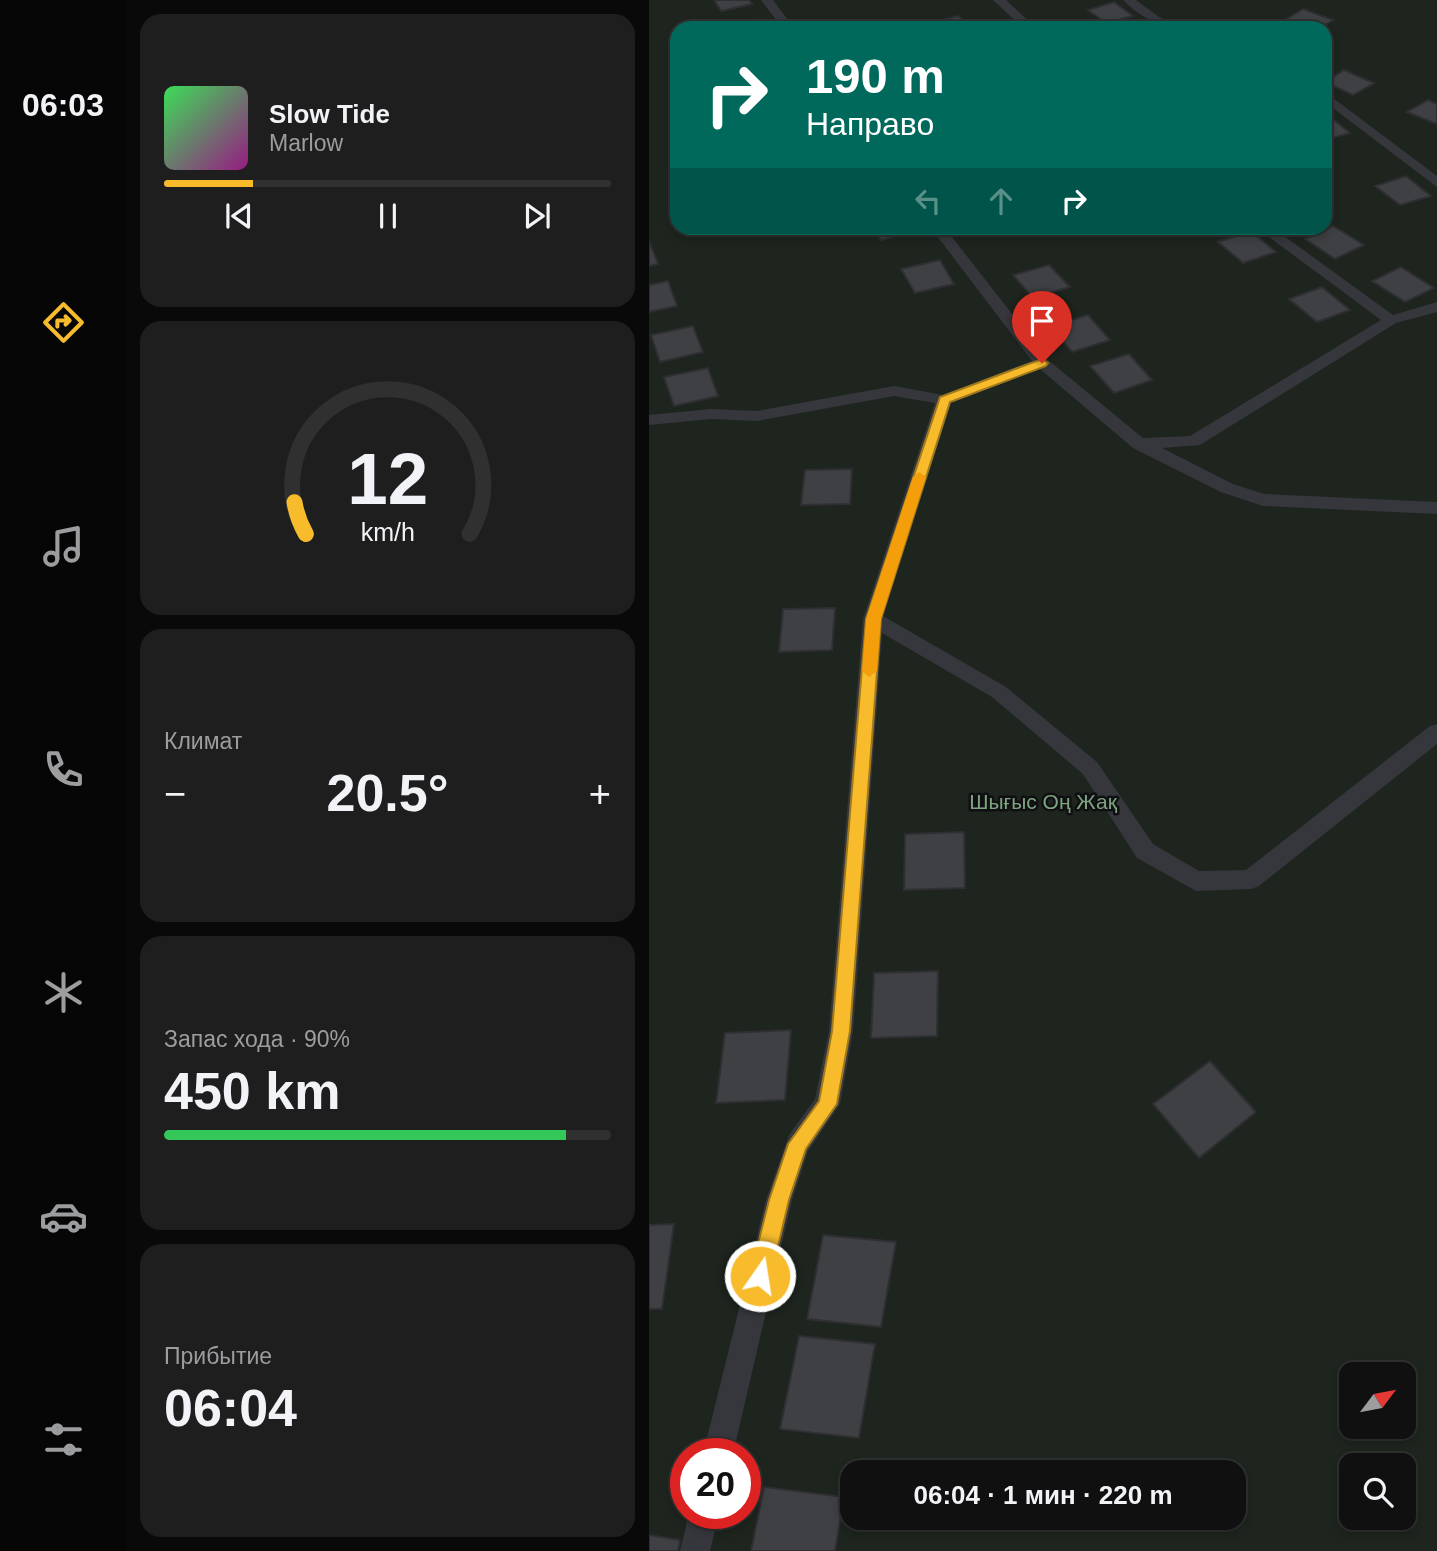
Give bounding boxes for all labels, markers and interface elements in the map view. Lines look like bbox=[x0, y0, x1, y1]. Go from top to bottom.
icon: right bbox=[691, 49, 782, 140]
text: 190 m bbox=[806, 49, 945, 103]
text: 06:03 bbox=[22, 87, 104, 123]
text: Slow Tide bbox=[269, 99, 390, 129]
text: Направо bbox=[806, 106, 934, 142]
text: Marlow bbox=[269, 130, 343, 156]
icon: left bbox=[909, 182, 947, 220]
icon: ahead bbox=[982, 182, 1020, 220]
icon: right bbox=[1055, 182, 1093, 220]
icon: previous bbox=[220, 197, 258, 235]
icon: pause bbox=[369, 197, 407, 235]
icon: next bbox=[518, 197, 556, 235]
pin bbox=[1012, 291, 1072, 363]
icon: directions bbox=[39, 298, 88, 347]
icon: arrive bbox=[1023, 302, 1061, 340]
text: 12 bbox=[347, 439, 428, 520]
text: km/h bbox=[360, 518, 415, 546]
icon: music bbox=[39, 522, 88, 571]
text: Климат bbox=[164, 728, 242, 754]
icon: phone bbox=[39, 745, 88, 794]
text: 20.5° bbox=[326, 764, 449, 822]
text: − bbox=[164, 773, 186, 815]
text: + bbox=[589, 773, 611, 815]
park label: Шығыс Оң Жақ bbox=[969, 790, 1118, 813]
icon: climate bbox=[39, 968, 88, 1017]
text: Запас хода · 90% bbox=[164, 1026, 350, 1052]
text: 450 km bbox=[164, 1062, 340, 1120]
icon: car bbox=[39, 1192, 88, 1241]
position arrow bbox=[723, 1239, 797, 1313]
text: Прибытие bbox=[164, 1343, 272, 1369]
north arrow bbox=[1339, 1362, 1415, 1438]
map controls bbox=[1339, 1362, 1416, 1530]
text: 06:04 bbox=[164, 1379, 297, 1437]
icon: filters bbox=[39, 1415, 88, 1464]
speed limit sign: 20 bbox=[670, 1438, 761, 1529]
button: search bbox=[1339, 1453, 1416, 1530]
text: 06:04 · 1 мин · 220 m bbox=[913, 1480, 1173, 1510]

